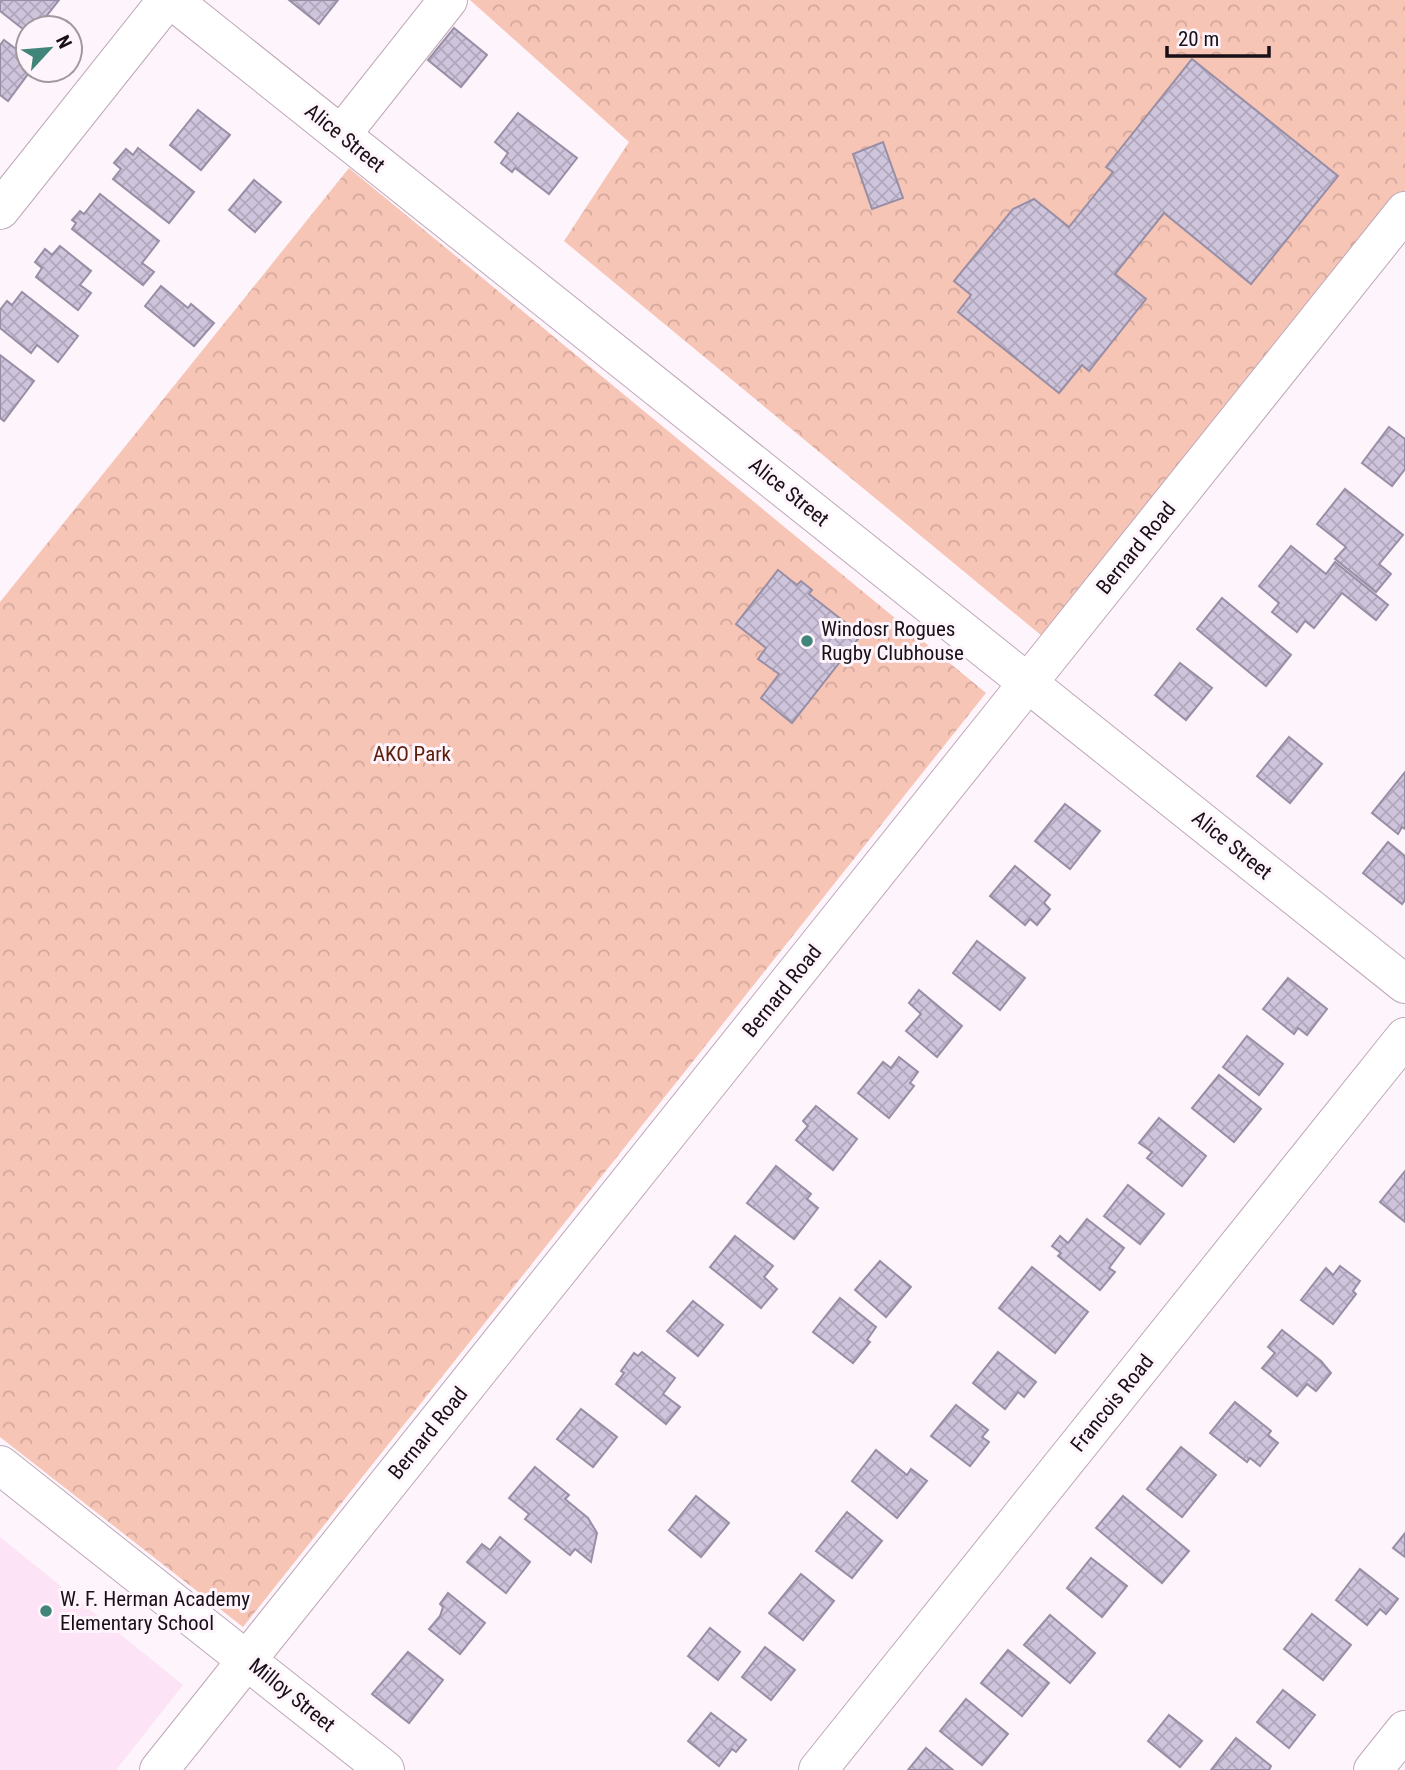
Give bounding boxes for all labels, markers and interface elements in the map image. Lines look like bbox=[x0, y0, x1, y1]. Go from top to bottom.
north arrow bbox=[14, 14, 84, 84]
scale bar bbox=[1167, 14, 1268, 58]
text: 20 m bbox=[1178, 27, 1219, 51]
text: N bbox=[51, 31, 77, 52]
street label: Alice Street bbox=[300, 99, 390, 177]
street label: Alice Street bbox=[744, 453, 834, 531]
street label: Bernard Road bbox=[1092, 497, 1180, 599]
place label: Windosr Rogues Rugby Clubhouse bbox=[821, 617, 964, 665]
marker: Windosr Rogues Rugby Clubhouse bbox=[799, 633, 815, 649]
park label: AKO Park bbox=[373, 742, 452, 766]
street label: Alice Street bbox=[1187, 806, 1277, 884]
street label: Bernard Road bbox=[738, 940, 826, 1042]
street label: Francois Road bbox=[1066, 1350, 1158, 1456]
street label: Bernard Road bbox=[384, 1382, 472, 1484]
place label: W. F. Herman Academy Elementary School bbox=[60, 1587, 250, 1635]
marker: W. F. Herman Academy Elementary School bbox=[38, 1603, 54, 1619]
street label: Milloy Street bbox=[244, 1653, 340, 1737]

